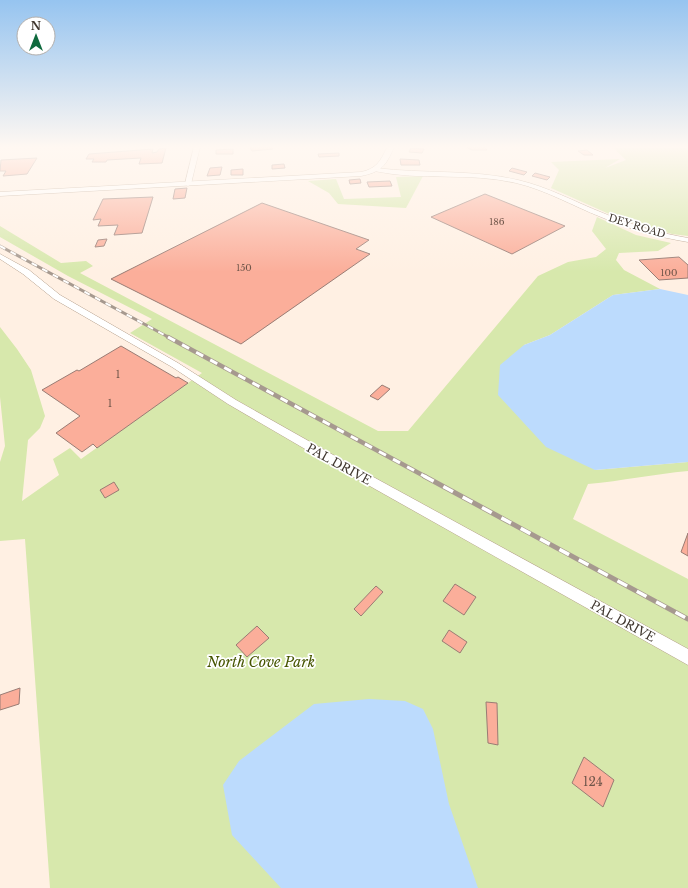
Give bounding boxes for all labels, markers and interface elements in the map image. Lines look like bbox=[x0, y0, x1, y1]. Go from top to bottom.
north arrow bbox=[16, 16, 56, 56]
text: N bbox=[31, 19, 42, 33]
street label: DEY ROAD bbox=[607, 211, 667, 241]
house number: 186 bbox=[489, 216, 505, 227]
house number: 150 bbox=[236, 262, 252, 273]
house number: 100 bbox=[661, 267, 677, 278]
house number: 1 bbox=[116, 368, 120, 381]
house number: 1 bbox=[108, 397, 112, 410]
street label: PAL DRIVE bbox=[304, 440, 374, 488]
street label: PAL DRIVE bbox=[588, 597, 658, 645]
park label: North Cove Park bbox=[206, 653, 315, 671]
house number: 124 bbox=[583, 774, 603, 789]

